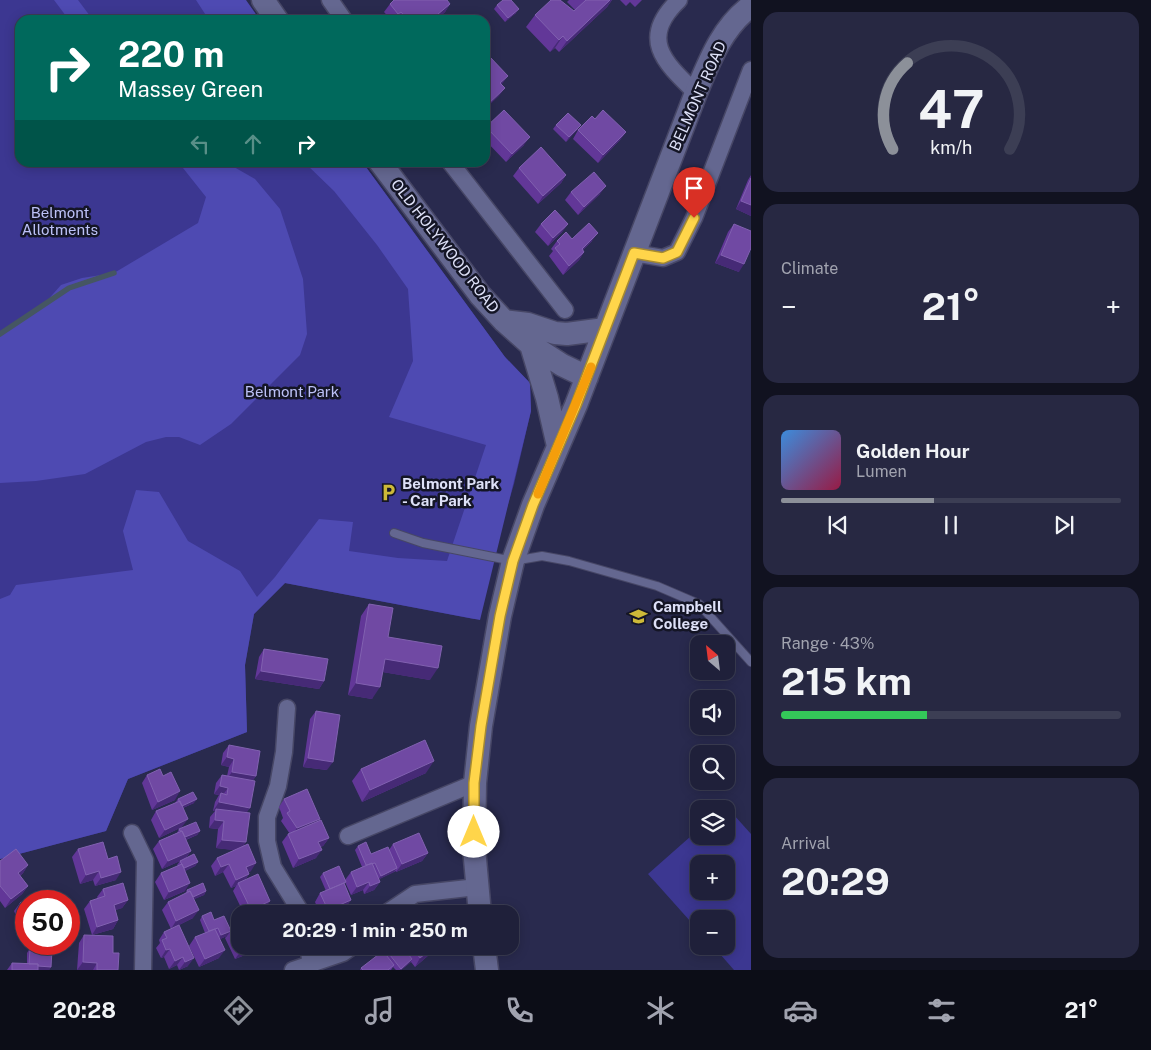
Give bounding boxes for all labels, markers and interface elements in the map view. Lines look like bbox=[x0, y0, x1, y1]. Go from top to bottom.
text: 220 m bbox=[118, 34, 224, 75]
icon: right bbox=[35, 35, 100, 100]
street label: BELMONT ROAD bbox=[666, 38, 729, 153]
text: Massey Green bbox=[118, 76, 263, 102]
text: 47 bbox=[918, 79, 984, 140]
icon: left bbox=[186, 130, 214, 158]
icon: ahead bbox=[239, 130, 267, 158]
icon: right bbox=[292, 130, 320, 158]
text: km/h bbox=[930, 137, 972, 158]
pin bbox=[673, 167, 715, 218]
icon: arrive bbox=[680, 174, 708, 202]
street label: OLD HOLYWOOD ROAD bbox=[388, 176, 503, 316]
park label: Belmont Allotments bbox=[22, 204, 98, 238]
text: Climate bbox=[781, 259, 838, 278]
text: 21° bbox=[922, 284, 980, 329]
text: − bbox=[781, 290, 797, 323]
text: + bbox=[1105, 290, 1121, 323]
park label: Belmont Park bbox=[245, 383, 339, 400]
text: Golden Hour bbox=[856, 440, 970, 462]
text: Lumen bbox=[856, 462, 907, 481]
place label: Belmont Park - Car Park bbox=[402, 475, 499, 509]
parking icon: Belmont Park - Car Park bbox=[378, 483, 398, 503]
icon: previous bbox=[824, 511, 852, 539]
icon: pause bbox=[937, 511, 965, 539]
icon: next bbox=[1050, 511, 1078, 539]
place label: Campbell College bbox=[653, 598, 722, 632]
school or university icon: Campbell College bbox=[629, 606, 649, 626]
text: Range · 43% bbox=[781, 634, 874, 653]
north arrow bbox=[690, 635, 735, 680]
map controls bbox=[690, 635, 735, 955]
text: 215 km bbox=[781, 659, 912, 704]
button: sound bbox=[690, 690, 735, 735]
button: search bbox=[690, 745, 735, 790]
button: layers bbox=[690, 800, 735, 845]
position arrow bbox=[447, 805, 499, 857]
text: Arrival bbox=[781, 834, 830, 853]
button: + bbox=[690, 855, 735, 900]
text: 20:29 bbox=[781, 859, 890, 904]
speed limit sign: 50 bbox=[15, 890, 80, 955]
button: − bbox=[690, 910, 735, 955]
text: 20:29 · 1 min · 250 m bbox=[282, 919, 468, 941]
icon: directions bbox=[221, 993, 256, 1028]
icon: music bbox=[362, 993, 397, 1028]
icon: phone bbox=[502, 993, 537, 1028]
icon: climate bbox=[643, 993, 678, 1028]
icon: car bbox=[783, 993, 818, 1028]
icon: filters bbox=[924, 993, 959, 1028]
text: 20:28 bbox=[53, 997, 116, 1023]
text: 21° bbox=[1064, 997, 1098, 1023]

